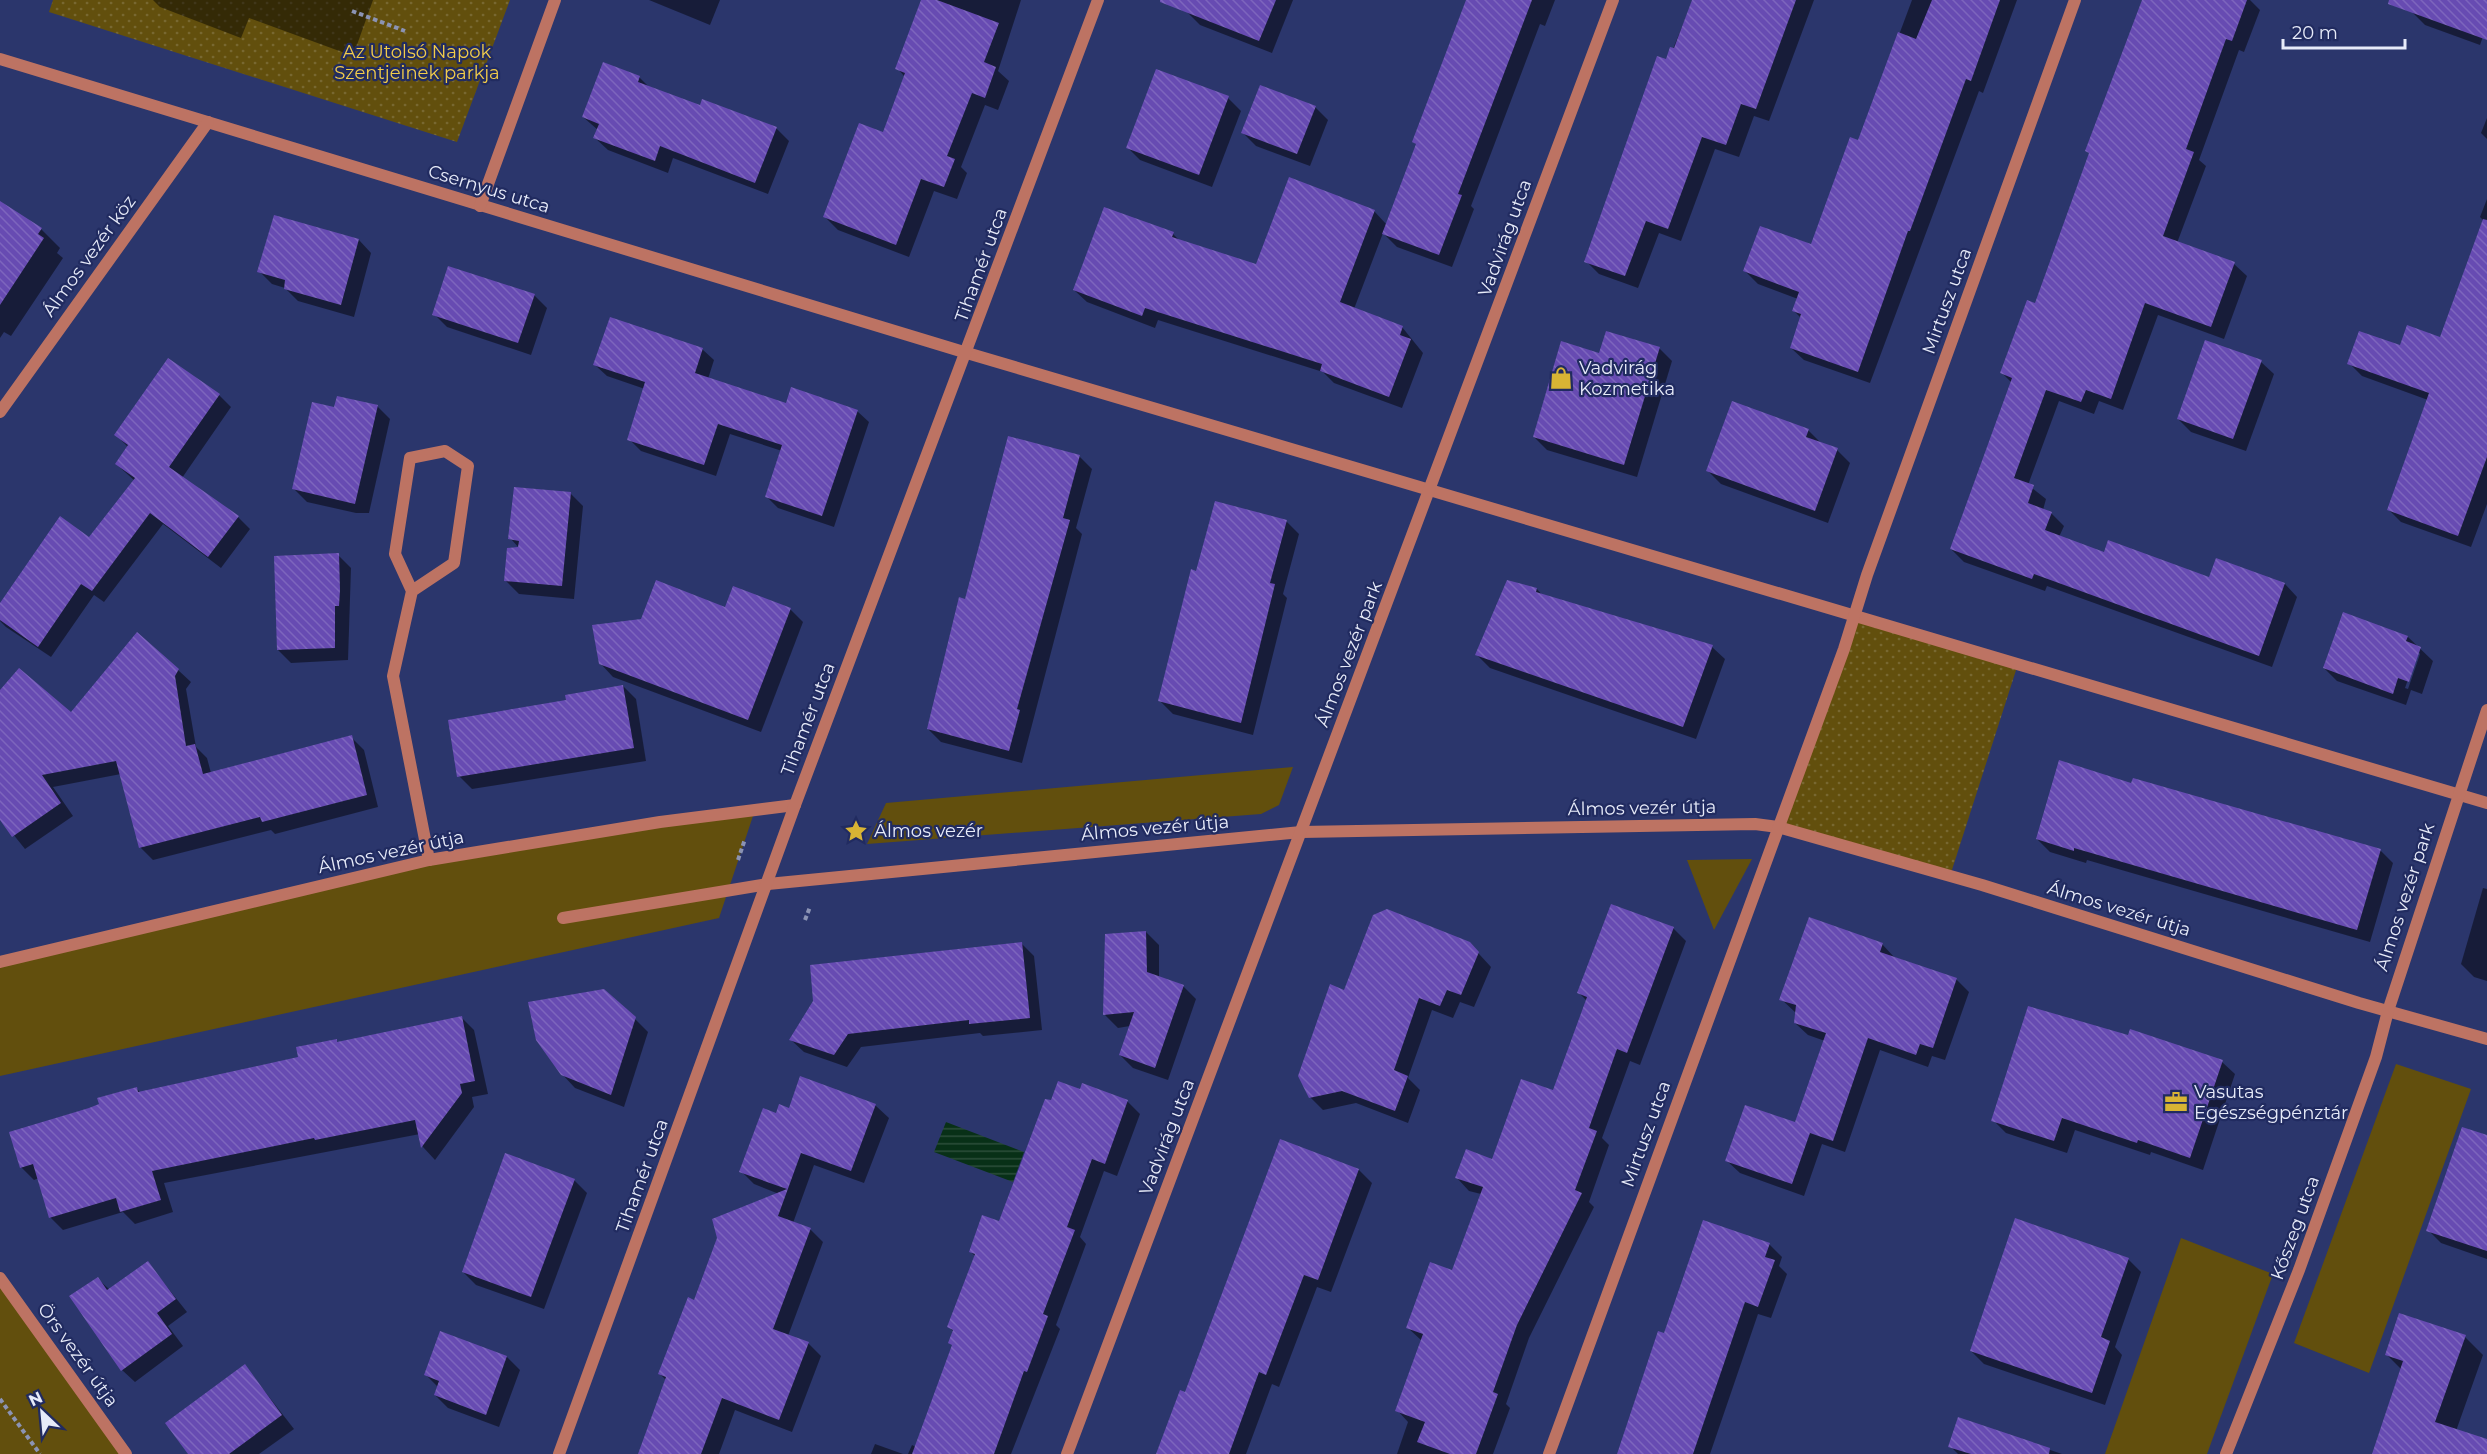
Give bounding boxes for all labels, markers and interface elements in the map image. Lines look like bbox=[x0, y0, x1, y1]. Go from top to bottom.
scale bar bbox=[2283, 12, 2404, 50]
text: 20 m bbox=[2292, 22, 2338, 44]
park label: Az Utolsó Napok Szentjeinek parkja bbox=[334, 41, 500, 84]
street label: Csernyus utca bbox=[425, 160, 553, 218]
street label: Vadvirág utca bbox=[1474, 176, 1536, 300]
street label: Álmos vezér köz bbox=[38, 191, 140, 321]
street label: Tihamér utca bbox=[950, 205, 1012, 325]
street label: Mirtusz utca bbox=[1918, 245, 1976, 357]
place label: Vadvirág Kozmetika bbox=[1579, 357, 1675, 400]
shop icon: Vadvirág Kozmetika bbox=[1548, 365, 1574, 391]
street label: Álmos vezér park bbox=[1311, 578, 1387, 730]
street label: Tihamér utca bbox=[776, 659, 840, 779]
street label: Álmos vezér útja bbox=[1567, 796, 1717, 820]
street label: Álmos vezér útja bbox=[1080, 811, 1230, 845]
place icon: Álmos vezér bbox=[843, 818, 869, 844]
place label: Álmos vezér bbox=[874, 820, 983, 842]
street label: Álmos vezér park bbox=[2371, 820, 2439, 974]
street label: Álmos vezér útja bbox=[316, 826, 466, 878]
street label: Álmos vezér útja bbox=[2045, 877, 2193, 941]
street label: Vadvirág utca bbox=[1135, 1076, 1199, 1198]
street label: Mirtusz utca bbox=[1617, 1078, 1675, 1190]
place label: Vasutas Egészségpénztár bbox=[2194, 1081, 2348, 1124]
office icon: Vasutas Egészségpénztár bbox=[2163, 1089, 2189, 1115]
street label: Tihamér utca bbox=[611, 1116, 673, 1236]
street label: Kőszeg utca bbox=[2266, 1173, 2324, 1283]
street label: Örs vezér útja bbox=[33, 1299, 123, 1411]
north arrow bbox=[12, 1382, 72, 1442]
text: N bbox=[26, 1388, 46, 1410]

